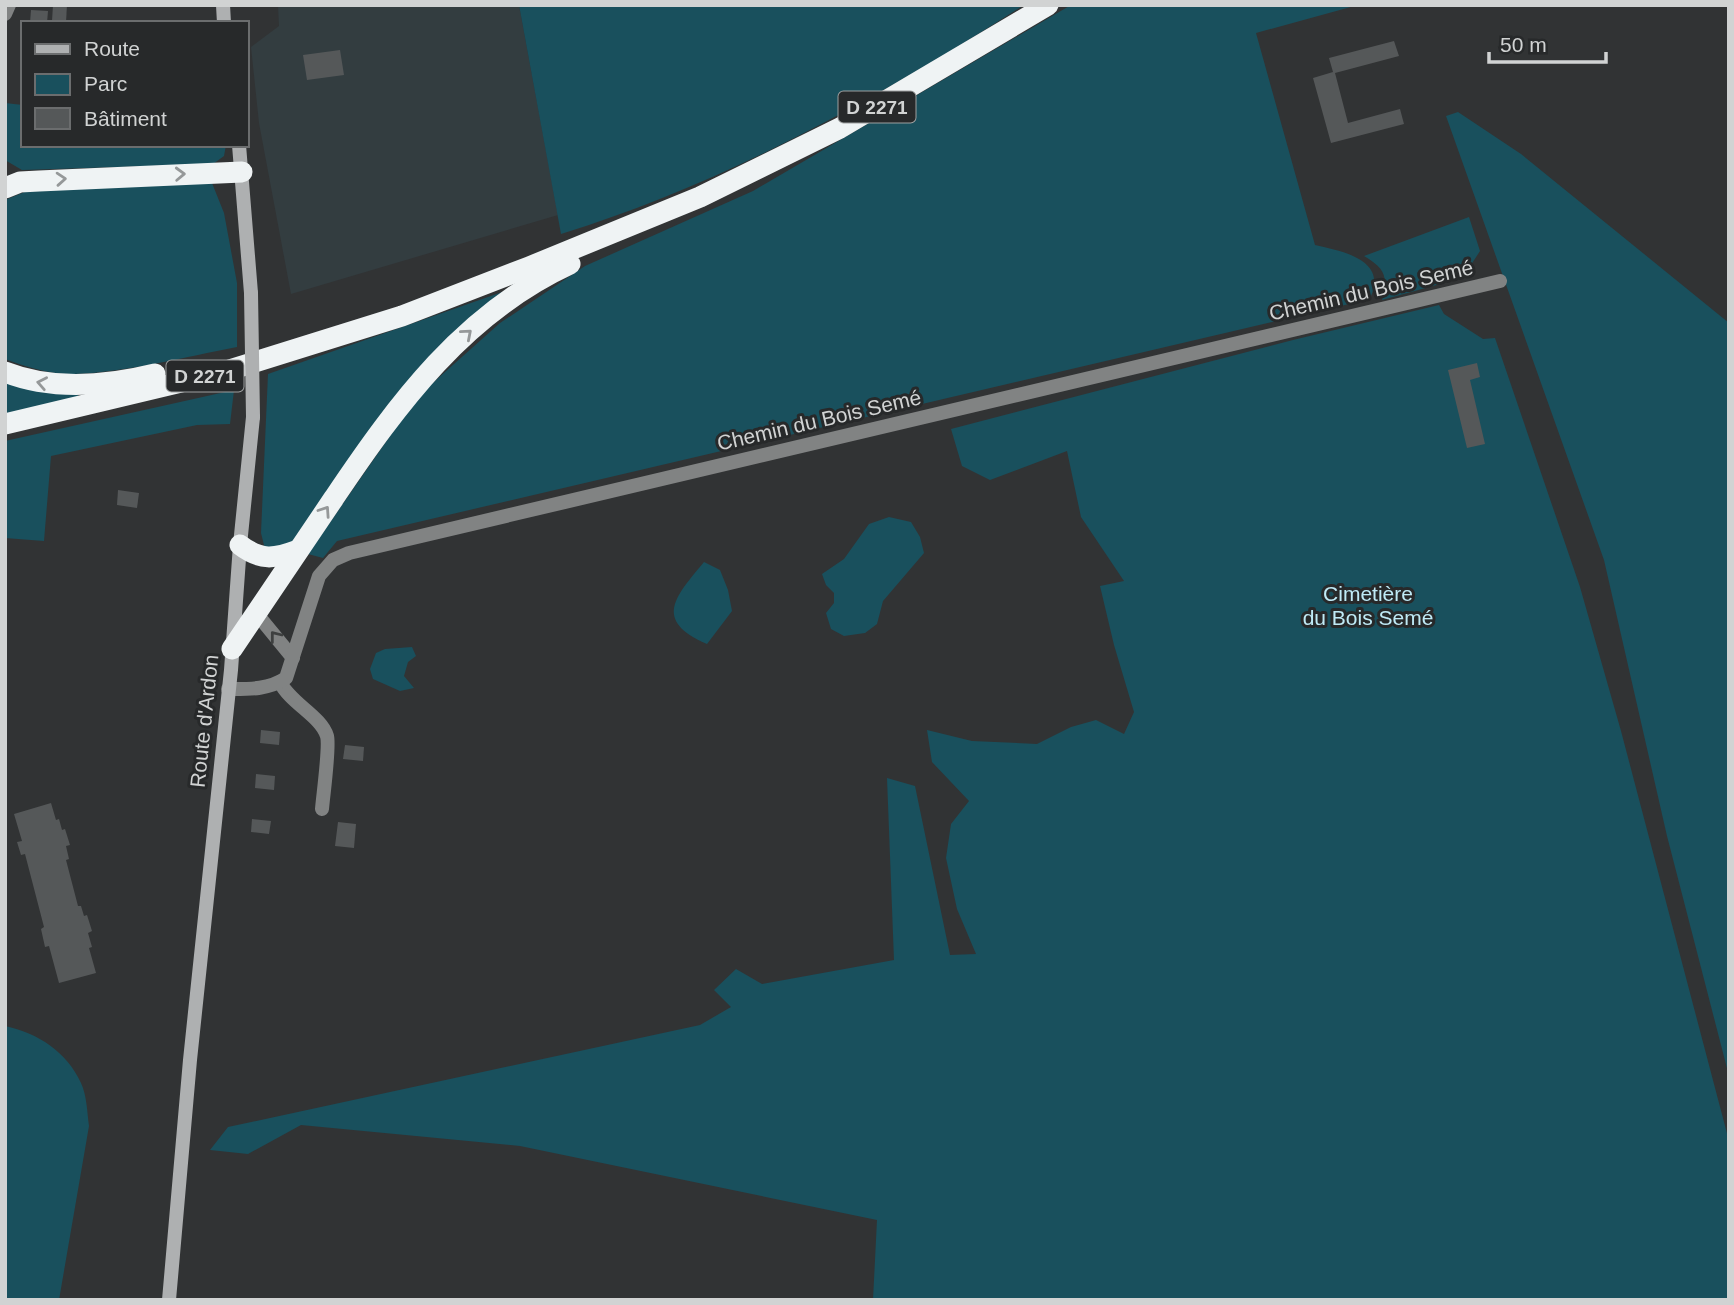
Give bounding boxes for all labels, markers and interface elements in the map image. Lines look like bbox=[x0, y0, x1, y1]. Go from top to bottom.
legend bbox=[21, 21, 248, 147]
scale bar bbox=[1489, 21, 1606, 65]
text: 50 m bbox=[1500, 33, 1547, 56]
text: Route bbox=[84, 37, 140, 60]
text: Parc bbox=[84, 72, 127, 95]
road number: D 2271 bbox=[838, 92, 916, 122]
text: Bâtiment bbox=[84, 107, 167, 130]
one-way arrow bbox=[175, 166, 185, 182]
one-way arrow bbox=[56, 172, 67, 187]
street label: Chemin du Bois Semé bbox=[1267, 255, 1475, 325]
one-way arrow bbox=[459, 330, 472, 342]
road number: D 2271 bbox=[166, 360, 244, 392]
one-way arrow bbox=[36, 376, 48, 391]
street label: Chemin du Bois Semé bbox=[715, 385, 923, 455]
one-way arrow bbox=[317, 505, 330, 518]
park label: Cimetière du Bois Semé bbox=[1303, 582, 1433, 629]
one-way arrow bbox=[270, 631, 283, 643]
street label: Route d'Ardon bbox=[186, 653, 222, 789]

